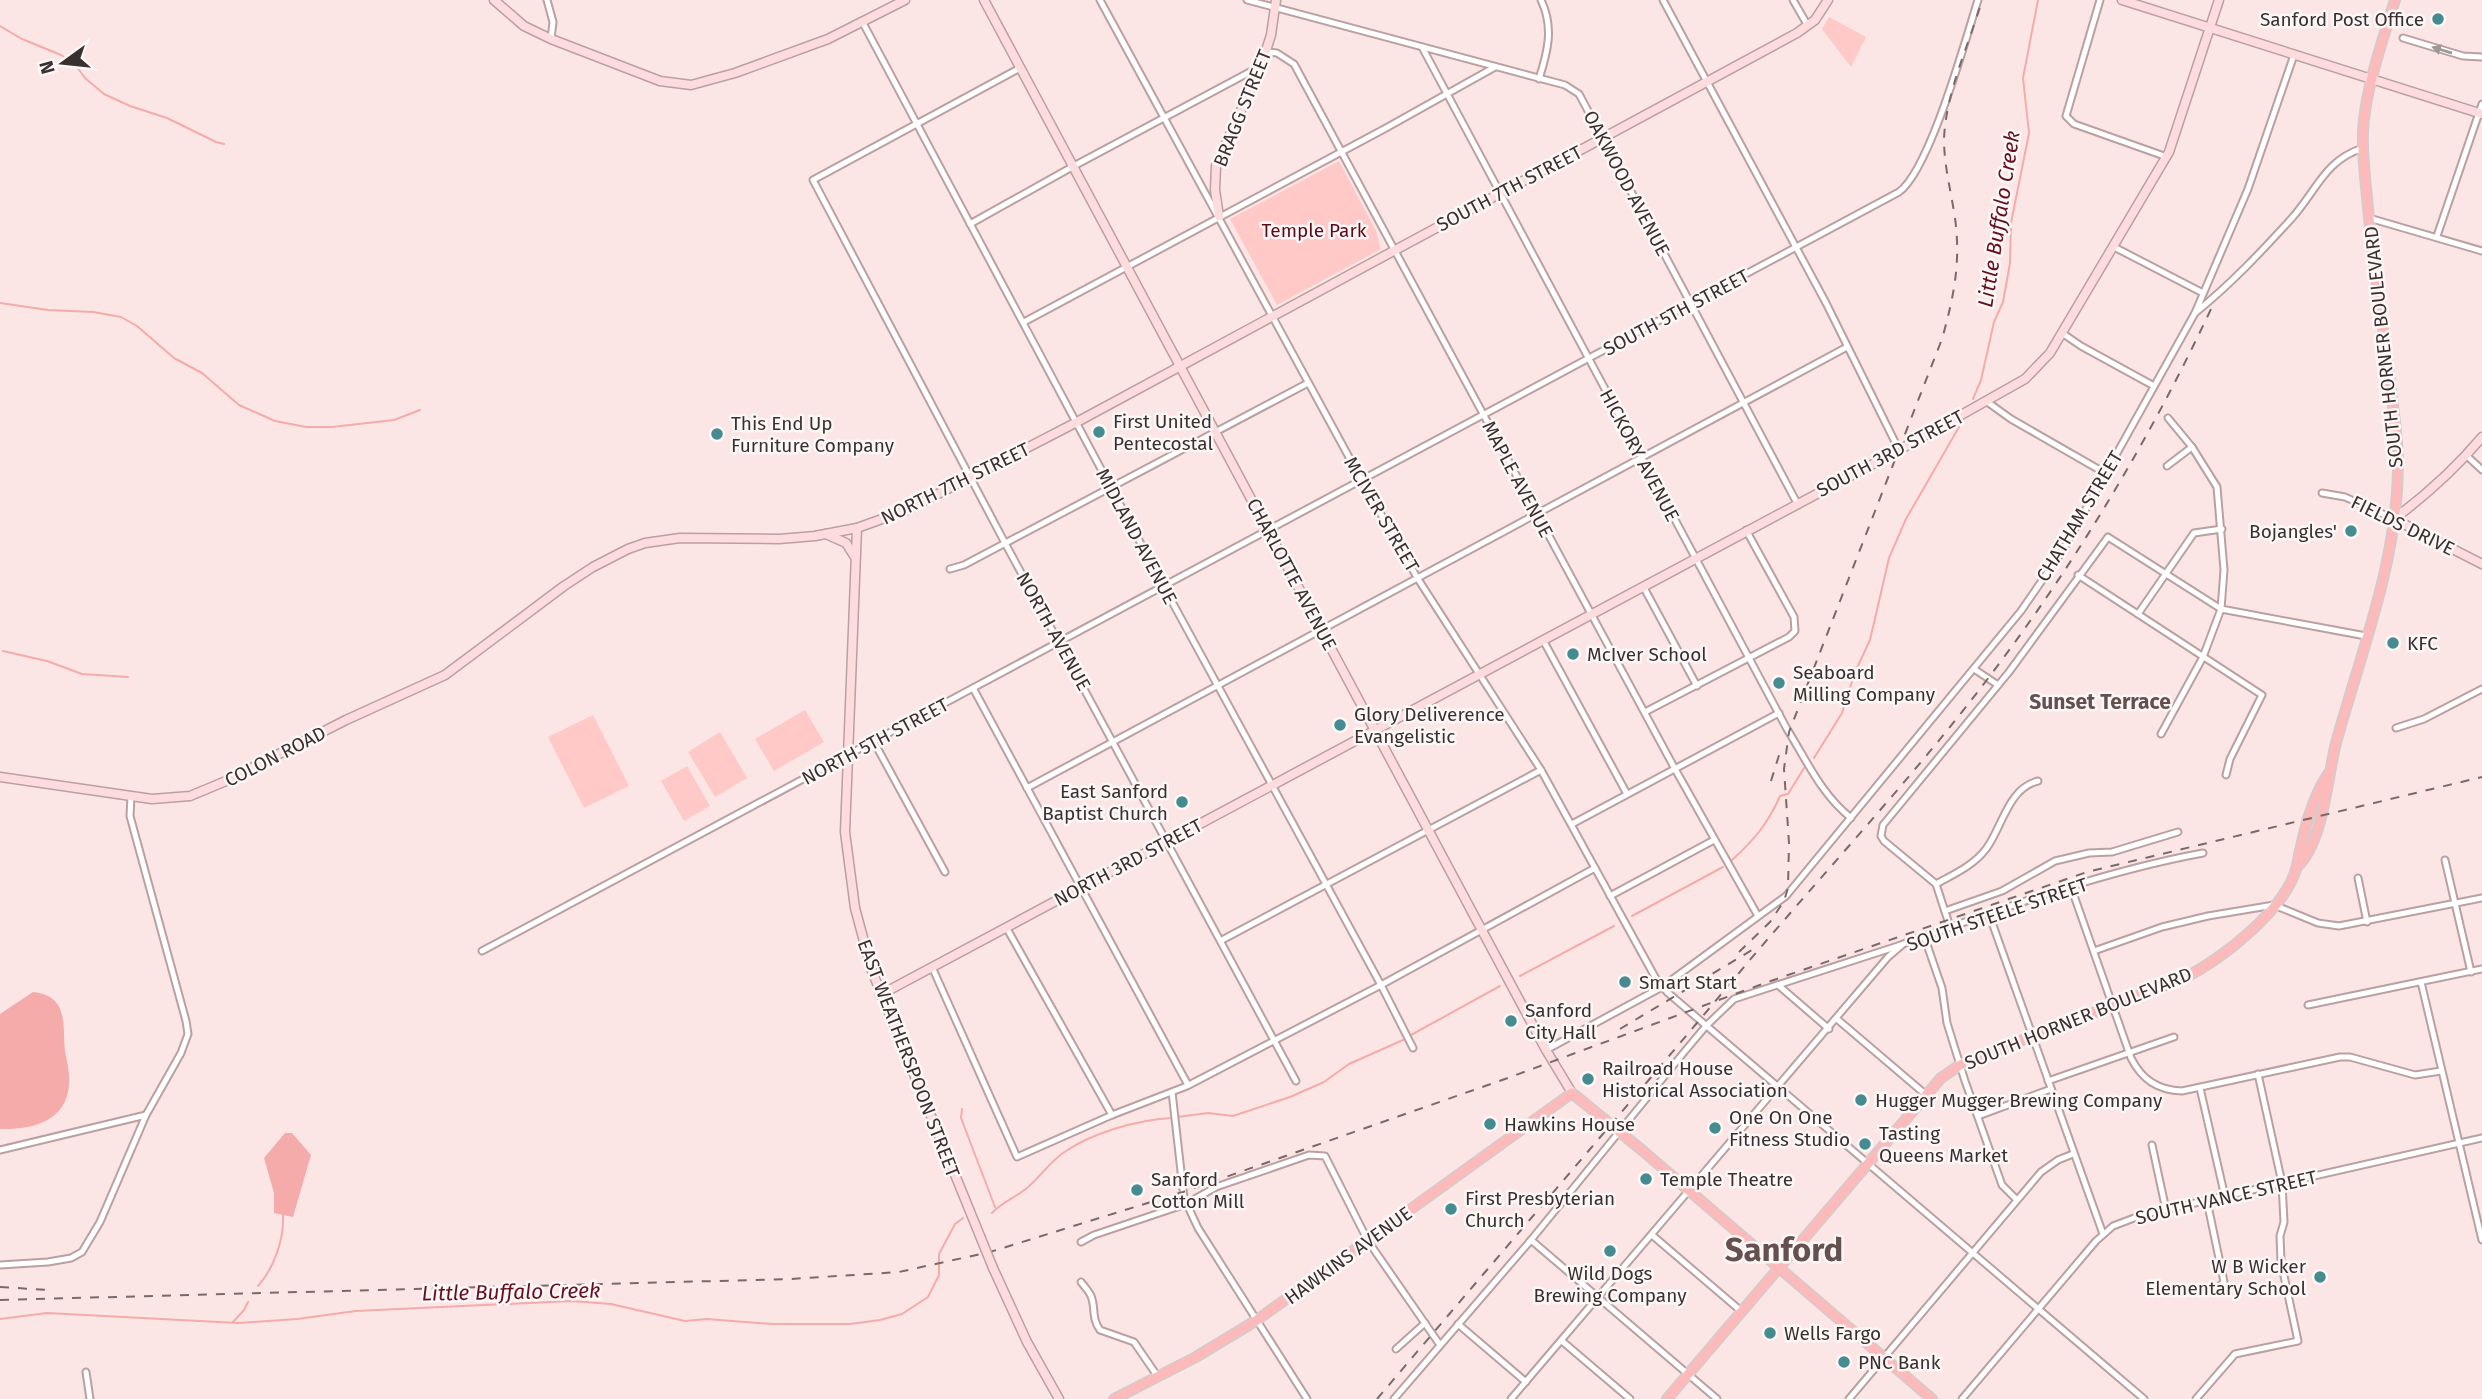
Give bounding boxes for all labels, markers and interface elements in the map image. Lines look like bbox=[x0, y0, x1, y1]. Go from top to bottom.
place label: Sanford Post Office bbox=[2260, 8, 2424, 31]
marker: Sanford Post Office bbox=[2430, 11, 2446, 27]
north arrow bbox=[28, 28, 98, 98]
one-way arrow bbox=[2431, 44, 2452, 55]
street label: BRAGG STREET bbox=[1209, 46, 1276, 170]
text: N bbox=[34, 58, 60, 76]
street label: OAKWOOD AVENUE bbox=[1579, 107, 1675, 260]
water label: Little Buffalo Creek bbox=[1972, 129, 2026, 309]
street label: SOUTH 7TH STREET bbox=[1433, 140, 1586, 237]
park label: Temple Park bbox=[1262, 219, 1367, 242]
street label: SOUTH HORNER BOULEVARD bbox=[2359, 225, 2408, 469]
street label: SOUTH 5TH STREET bbox=[1599, 264, 1753, 361]
street label: HICKORY AVENUE bbox=[1595, 385, 1684, 525]
street label: SOUTH 3RD STREET bbox=[1813, 405, 1968, 502]
place label: First United Pentecostal bbox=[1113, 410, 1213, 455]
place label: This End Up Furniture Company bbox=[731, 412, 895, 457]
street label: MAPLE AVENUE bbox=[1477, 417, 1558, 541]
marker: First United Pentecostal bbox=[1091, 424, 1107, 440]
marker: This End Up Furniture Company bbox=[709, 426, 725, 442]
street label: NORTH 7TH STREET bbox=[877, 437, 1034, 529]
street label: CHATHAM STREET bbox=[2031, 447, 2128, 586]
street label: MCIVER STREET bbox=[1339, 452, 1424, 576]
street label: MIDLAND AVENUE bbox=[1091, 464, 1182, 608]
street label: FIELDS DRIVE bbox=[2347, 491, 2458, 560]
street label: CHARLOTTE AVENUE bbox=[1242, 494, 1341, 654]
place label: Bojangles' bbox=[2249, 520, 2337, 543]
marker: Bojangles' bbox=[2343, 523, 2359, 539]
street label: NORTH AVENUE bbox=[1011, 568, 1096, 695]
place label: KFC bbox=[2407, 632, 2438, 655]
marker: KFC bbox=[2385, 635, 2401, 651]
place label: McIver School bbox=[1587, 643, 1707, 666]
marker: McIver School bbox=[1565, 646, 1581, 662]
place label: Seaboard Milling Company bbox=[1793, 661, 1936, 706]
marker: Seaboard Milling Company bbox=[1771, 675, 1787, 691]
district label: Sunset Terrace bbox=[2029, 689, 2171, 715]
street label: NORTH 5TH STREET bbox=[798, 693, 953, 790]
place label: Glory Deliverence Evangelistic bbox=[1354, 703, 1505, 748]
marker: Glory Deliverence Evangelistic bbox=[1332, 717, 1348, 733]
street label: COLON ROAD bbox=[221, 721, 330, 792]
place label: East Sanford Baptist Church bbox=[1042, 780, 1168, 825]
marker: East Sanford Baptist Church bbox=[1174, 794, 1190, 810]
street label: NORTH 3RD STREET bbox=[1050, 814, 1206, 911]
street label: SOUTH STEELE STREET bbox=[1904, 873, 2091, 956]
street label: EAST WEATHERSPOON STREET bbox=[852, 936, 965, 1181]
street label: SOUTH HORNER BOULEVARD bbox=[1961, 962, 2195, 1075]
place label: Smart Start bbox=[1639, 971, 1737, 994]
marker: Smart Start bbox=[1617, 974, 1633, 990]
place label: Sanford City Hall bbox=[1525, 999, 1597, 1044]
marker: Sanford City Hall bbox=[1503, 1013, 1519, 1029]
place label: Railroad House Historical Association bbox=[1602, 1057, 1788, 1102]
marker: Railroad House Historical Association bbox=[1580, 1071, 1596, 1087]
place label: Hugger Mugger Brewing Company bbox=[1875, 1089, 2163, 1112]
marker: Hugger Mugger Brewing Company bbox=[1853, 1092, 1869, 1108]
place label: One On One Fitness Studio bbox=[1729, 1106, 1850, 1151]
place label: Hawkins House bbox=[1504, 1113, 1635, 1136]
marker: Hawkins House bbox=[1482, 1116, 1498, 1132]
marker: One On One Fitness Studio bbox=[1707, 1120, 1723, 1136]
place label: Tasting Queens Market bbox=[1879, 1122, 2008, 1167]
marker: Tasting Queens Market bbox=[1857, 1136, 1873, 1152]
street label: SOUTH VANCE STREET bbox=[2133, 1165, 2319, 1230]
place label: Sanford Cotton Mill bbox=[1151, 1168, 1245, 1213]
place label: Temple Theatre bbox=[1660, 1168, 1793, 1191]
marker: Temple Theatre bbox=[1638, 1171, 1654, 1187]
marker: Sanford Cotton Mill bbox=[1129, 1182, 1145, 1198]
place label: First Presbyterian Church bbox=[1465, 1187, 1615, 1232]
marker: First Presbyterian Church bbox=[1443, 1201, 1459, 1217]
street label: HAWKINS AVENUE bbox=[1280, 1202, 1416, 1309]
district label: Sanford bbox=[1725, 1230, 1843, 1270]
marker: Wild Dogs Brewing Company bbox=[1602, 1243, 1618, 1259]
place label: W B Wicker Elementary School bbox=[2145, 1255, 2307, 1300]
place label: Wild Dogs Brewing Company bbox=[1533, 1262, 1687, 1307]
marker: W B Wicker Elementary School bbox=[2312, 1269, 2328, 1285]
water label: Little Buffalo Creek bbox=[421, 1277, 601, 1307]
place label: Wells Fargo bbox=[1784, 1322, 1881, 1345]
marker: Wells Fargo bbox=[1762, 1325, 1778, 1341]
place label: PNC Bank bbox=[1858, 1351, 1941, 1374]
marker: PNC Bank bbox=[1836, 1354, 1852, 1370]

